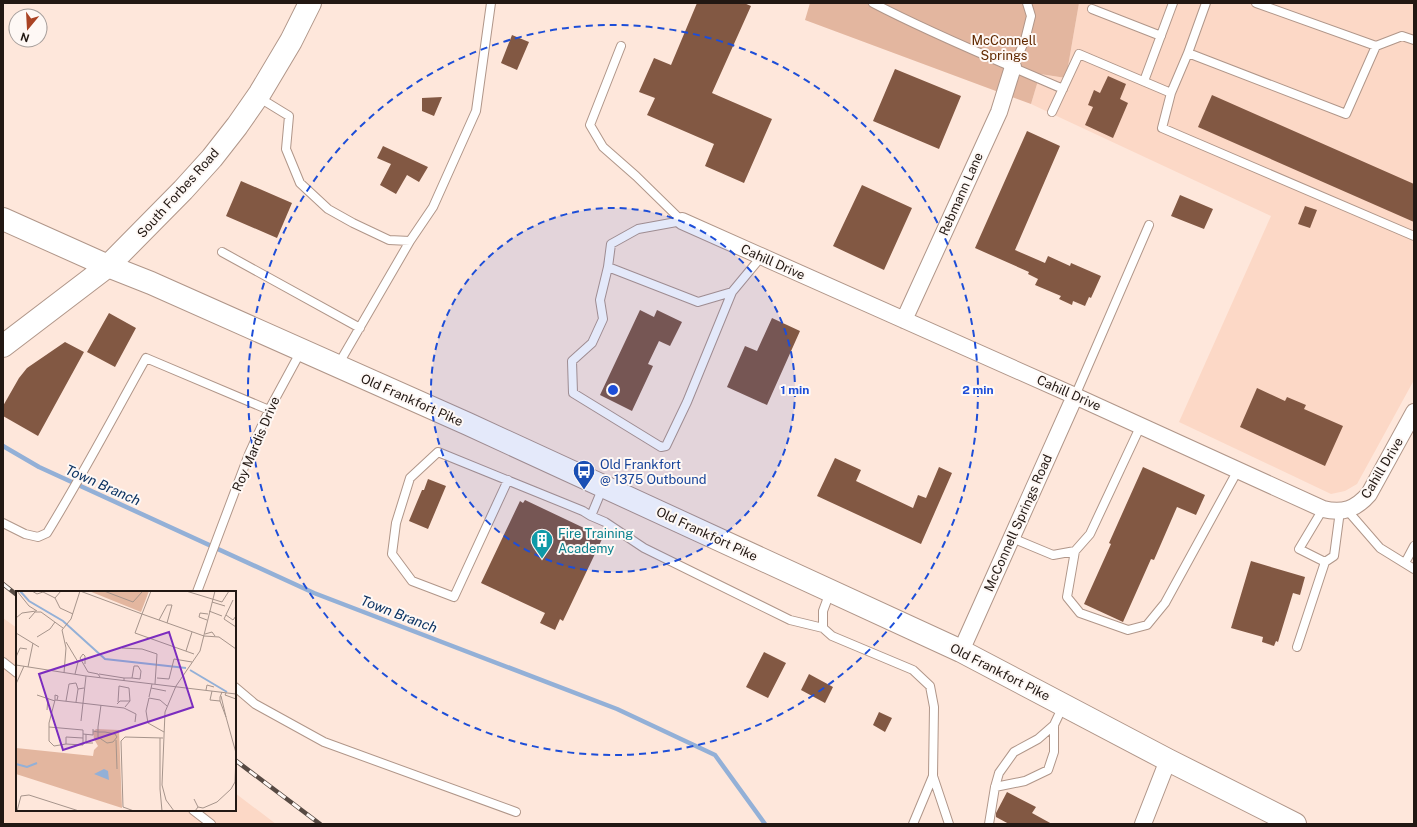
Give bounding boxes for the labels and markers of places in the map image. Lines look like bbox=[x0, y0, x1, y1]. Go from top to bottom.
centre of rings bbox=[606, 383, 620, 397]
place label: Old Frankfort @ 1375 Outbound bbox=[600, 457, 707, 487]
bus stop icon: Old Frankfort @ 1375 Outbound bbox=[571, 458, 597, 491]
place label: Fire Training Academy bbox=[558, 526, 633, 556]
building icon: Fire Training Academy bbox=[529, 527, 555, 560]

